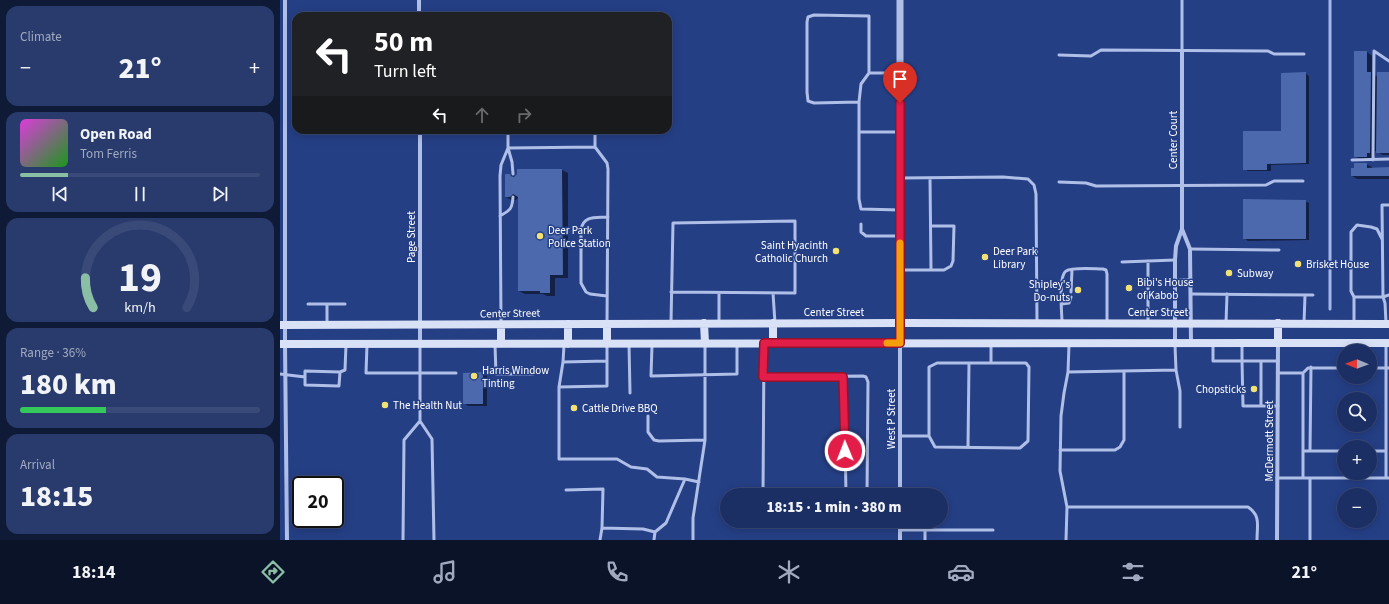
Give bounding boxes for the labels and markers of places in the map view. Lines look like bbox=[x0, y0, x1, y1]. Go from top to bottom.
pin bbox=[883, 62, 917, 103]
place label: Deer Park Police Station bbox=[548, 223, 611, 251]
marker: Deer Park Police Station bbox=[535, 231, 545, 241]
place label: Saint Hyacinth Catholic Church bbox=[755, 238, 828, 266]
place label: Deer Park Library bbox=[993, 244, 1038, 272]
marker: Saint Hyacinth Catholic Church bbox=[831, 246, 841, 256]
marker: Deer Park Library bbox=[980, 252, 990, 262]
place label: Brisket House bbox=[1306, 257, 1370, 272]
marker: Brisket House bbox=[1293, 259, 1303, 269]
place label: Subway bbox=[1237, 266, 1273, 281]
marker: Subway bbox=[1224, 268, 1234, 278]
place label: Bibi's House of Kabob bbox=[1137, 275, 1194, 303]
place label: Shipley's Do-nuts bbox=[1029, 277, 1070, 305]
marker: Bibi's House of Kabob bbox=[1124, 283, 1134, 293]
marker: Shipley's Do-nuts bbox=[1073, 285, 1083, 295]
place label: Harris Window Tinting bbox=[482, 363, 549, 391]
marker: Harris Window Tinting bbox=[469, 371, 479, 381]
place label: Chopsticks bbox=[1196, 382, 1246, 397]
marker: Chopsticks bbox=[1249, 384, 1259, 394]
place label: The Health Nut bbox=[393, 398, 462, 413]
marker: The Health Nut bbox=[380, 400, 390, 410]
place label: Cattle Drive BBQ bbox=[582, 401, 658, 416]
marker: Cattle Drive BBQ bbox=[569, 403, 579, 413]

